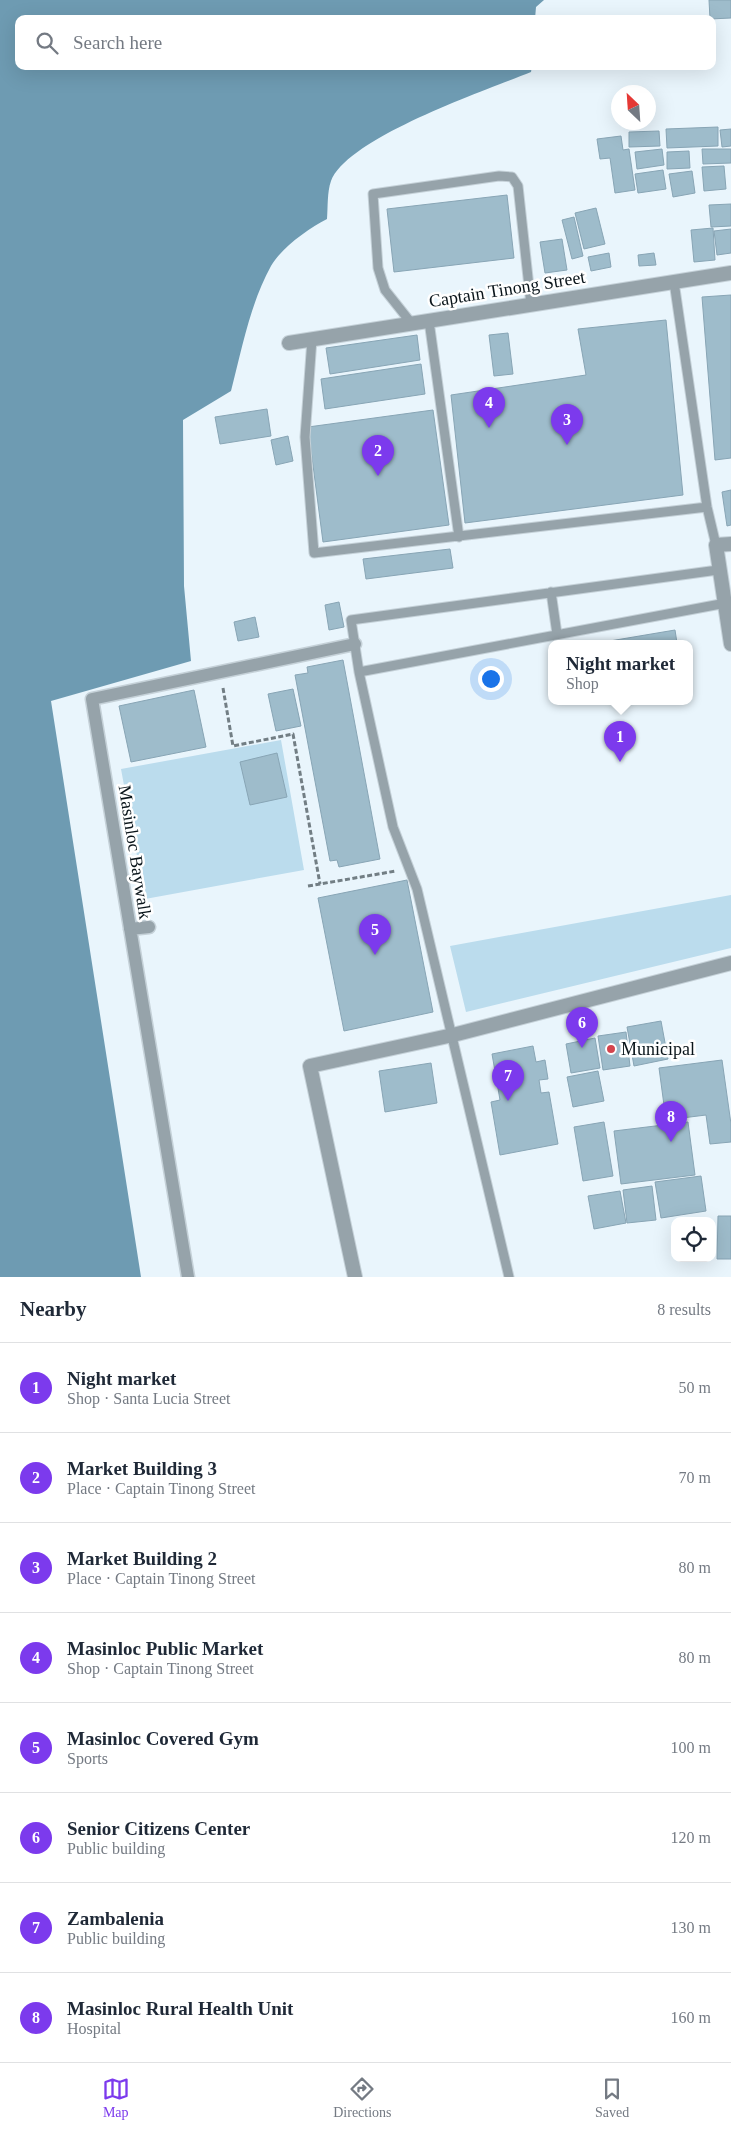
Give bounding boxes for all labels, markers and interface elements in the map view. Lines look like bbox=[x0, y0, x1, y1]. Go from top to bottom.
search box bbox=[15, 15, 716, 70]
icon: search bbox=[33, 29, 61, 57]
text: Search here bbox=[73, 32, 162, 53]
north arrow bbox=[611, 85, 656, 130]
street label: Captain Tinong Street bbox=[427, 267, 587, 311]
pin: 4 bbox=[473, 387, 505, 428]
pin: 3 bbox=[551, 404, 583, 445]
pin: 2 bbox=[362, 435, 394, 476]
popup bbox=[548, 640, 693, 705]
text: Night market bbox=[566, 653, 675, 674]
your location bbox=[478, 666, 504, 692]
text: Shop bbox=[566, 675, 599, 692]
pin: 1 bbox=[604, 721, 636, 762]
street label: Masinloc Baywalk bbox=[115, 784, 155, 920]
pin: 5 bbox=[359, 914, 391, 955]
pin: 6 bbox=[566, 1007, 598, 1048]
place label: Municipal bbox=[621, 1039, 695, 1059]
marker: Municipal bbox=[605, 1043, 617, 1055]
pin: 7 bbox=[492, 1060, 524, 1101]
pin: 8 bbox=[655, 1101, 687, 1142]
map controls bbox=[671, 1217, 716, 1262]
button: locate bbox=[671, 1217, 716, 1262]
text: Nearby bbox=[20, 1297, 87, 1321]
text: 8 results bbox=[657, 1301, 711, 1318]
text: Night market bbox=[67, 1368, 176, 1389]
text: 1 bbox=[32, 1379, 40, 1396]
text: 50 m bbox=[679, 1379, 711, 1396]
text: Shop · Santa Lucia Street bbox=[67, 1390, 231, 1407]
text: Market Building 3 bbox=[67, 1458, 217, 1479]
text: 2 bbox=[32, 1469, 40, 1486]
text: 70 m bbox=[679, 1469, 711, 1486]
text: Place · Captain Tinong Street bbox=[67, 1480, 255, 1497]
text: Market Building 2 bbox=[67, 1548, 217, 1569]
text: 3 bbox=[32, 1559, 40, 1576]
text: 80 m bbox=[679, 1559, 711, 1576]
text: Place · Captain Tinong Street bbox=[67, 1570, 255, 1587]
text: Masinloc Public Market bbox=[67, 1638, 263, 1659]
text: 4 bbox=[32, 1649, 40, 1666]
text: 80 m bbox=[679, 1649, 711, 1666]
text: Shop · Captain Tinong Street bbox=[67, 1660, 254, 1677]
text: Masinloc Covered Gym bbox=[67, 1728, 259, 1749]
text: 5 bbox=[32, 1739, 40, 1756]
text: 100 m bbox=[671, 1739, 711, 1756]
text: Sports bbox=[67, 1750, 108, 1767]
text: Senior Citizens Center bbox=[67, 1818, 250, 1839]
text: 6 bbox=[32, 1829, 40, 1846]
text: 120 m bbox=[671, 1829, 711, 1846]
text: Public building bbox=[67, 1840, 165, 1857]
text: Zambalenia bbox=[67, 1908, 164, 1929]
text: 7 bbox=[32, 1919, 40, 1936]
text: 130 m bbox=[671, 1919, 711, 1936]
text: Public building bbox=[67, 1930, 165, 1947]
text: Masinloc Rural Health Unit bbox=[67, 1998, 293, 2019]
text: 8 bbox=[32, 2009, 40, 2026]
text: 160 m bbox=[671, 2009, 711, 2026]
text: Hospital bbox=[67, 2020, 121, 2037]
tab: Map bbox=[102, 2075, 130, 2121]
tab: Directions bbox=[333, 2075, 392, 2121]
tab: Saved bbox=[595, 2075, 629, 2121]

